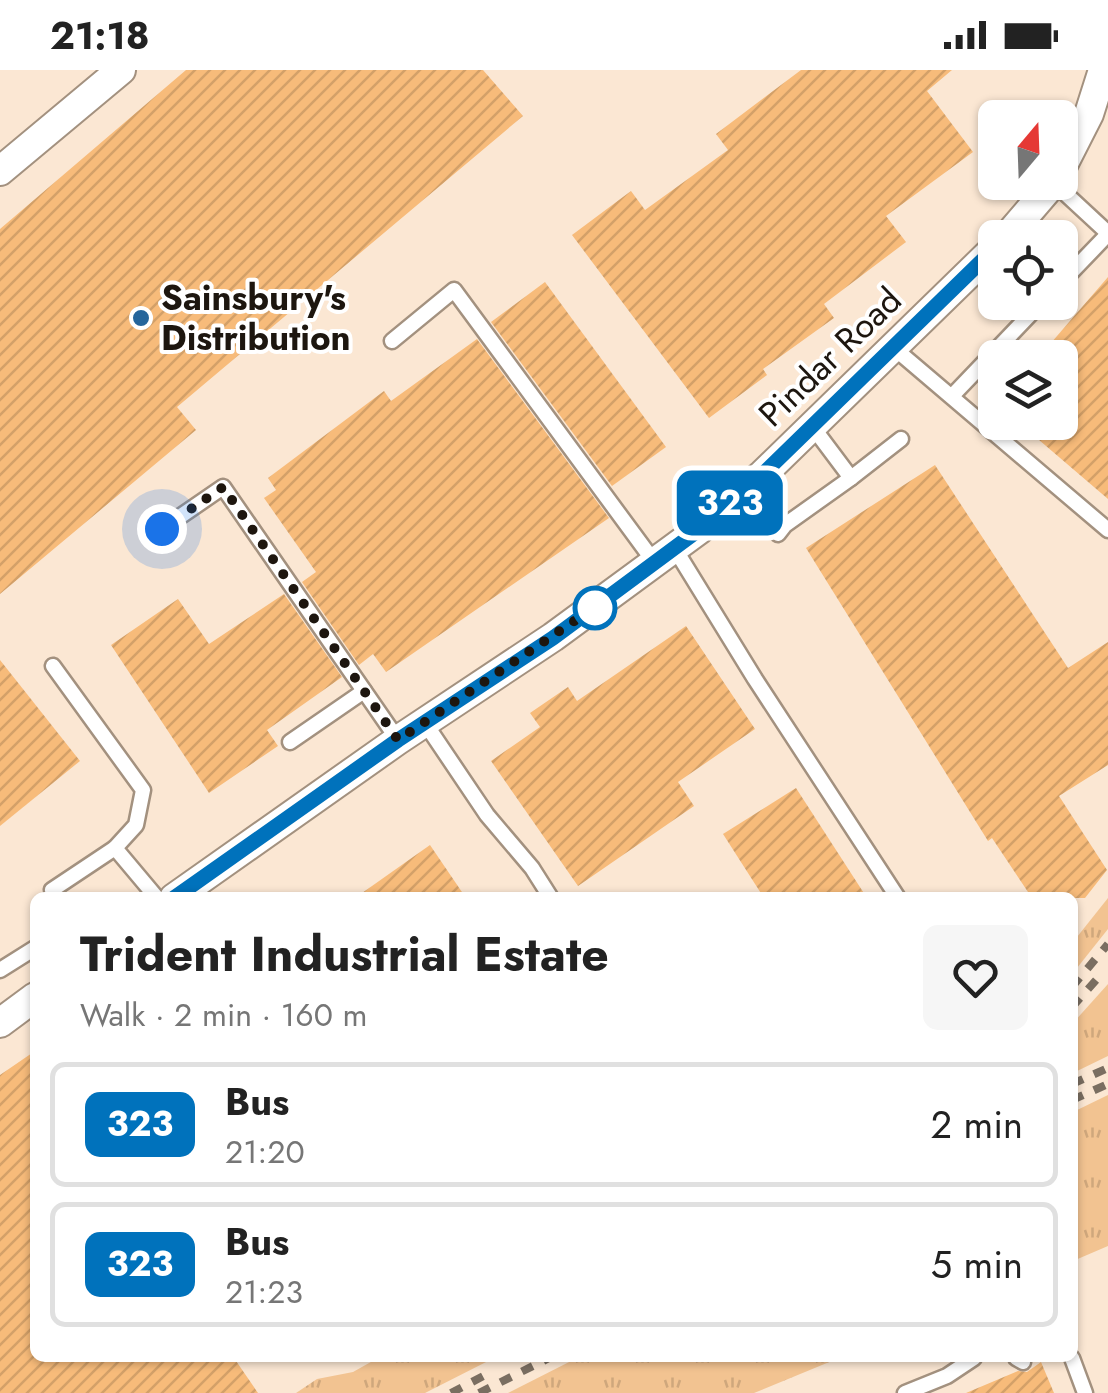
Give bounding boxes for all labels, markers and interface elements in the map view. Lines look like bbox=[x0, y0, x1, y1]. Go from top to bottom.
text: 21:18 bbox=[50, 8, 150, 63]
north arrow bbox=[978, 100, 1078, 200]
map controls bbox=[978, 100, 1078, 440]
button: locate bbox=[978, 220, 1078, 320]
place label: Sainsbury's Distribution bbox=[161, 273, 351, 363]
street label: Pindar Road bbox=[747, 276, 913, 438]
marker: Sainsbury's Distribution bbox=[130, 307, 152, 329]
button: layers bbox=[978, 340, 1078, 440]
line badge: 323 bbox=[672, 470, 788, 536]
text: 323 bbox=[697, 478, 763, 528]
your location bbox=[137, 504, 187, 554]
unlabelled marker bbox=[574, 587, 616, 629]
text: Trident Industrial Estate bbox=[80, 920, 609, 989]
button: heart bbox=[923, 925, 1028, 1030]
text: Walk · 2 min · 160 m bbox=[80, 992, 367, 1038]
text: Bus bbox=[225, 1074, 289, 1129]
text: 2 min bbox=[931, 1097, 1023, 1152]
text: 323 bbox=[107, 1099, 173, 1149]
text: 21:20 bbox=[225, 1129, 305, 1175]
text: Bus bbox=[225, 1214, 289, 1269]
text: 5 min bbox=[931, 1237, 1023, 1292]
text: 323 bbox=[107, 1239, 173, 1289]
text: 21:23 bbox=[225, 1269, 303, 1315]

